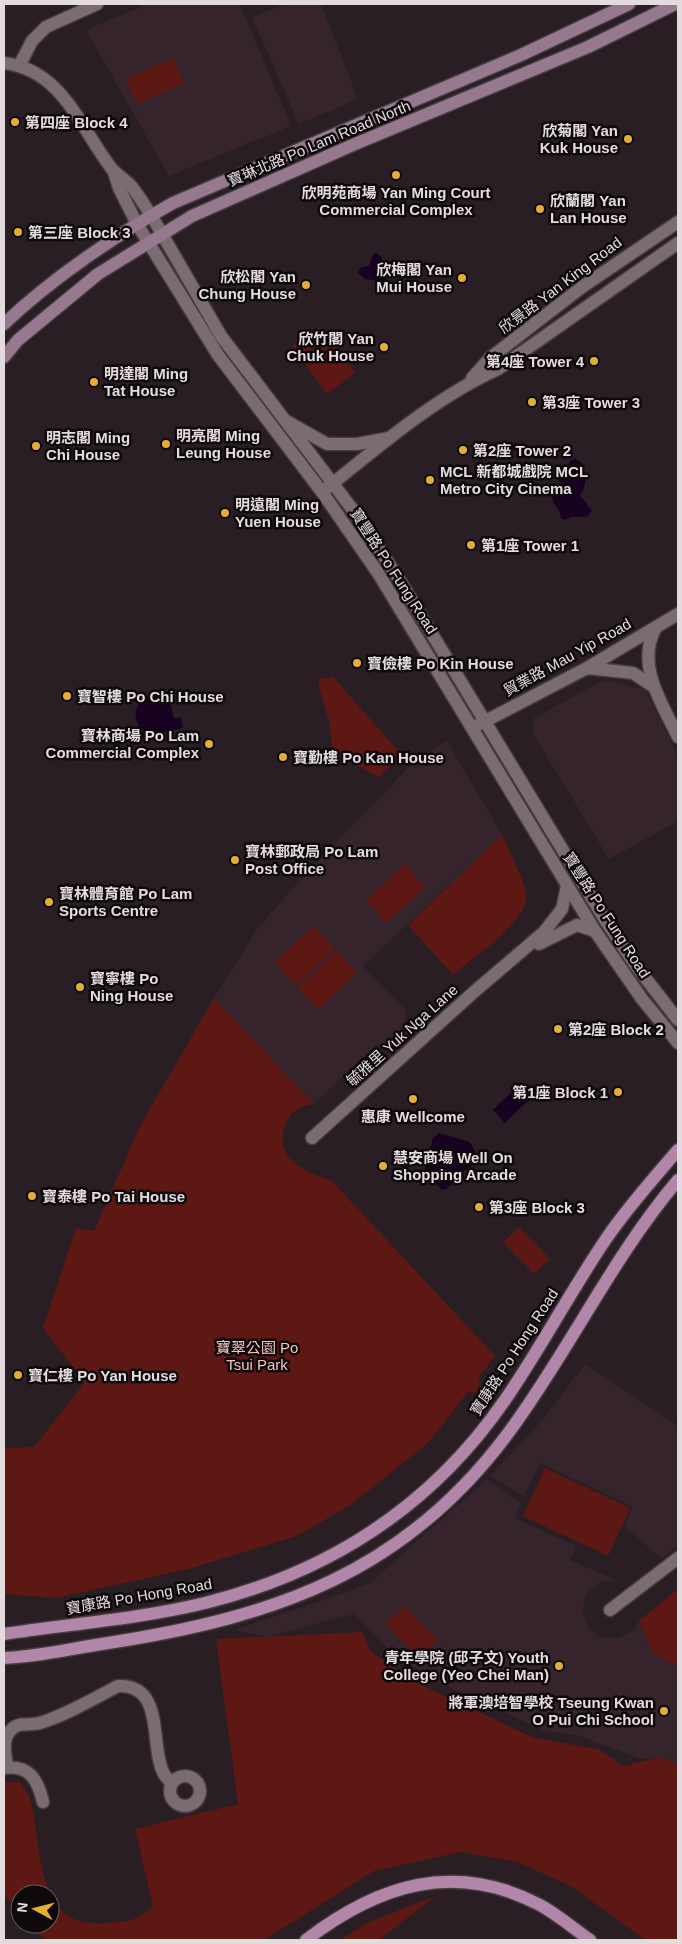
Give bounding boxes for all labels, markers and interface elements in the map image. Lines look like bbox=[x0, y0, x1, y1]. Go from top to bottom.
street label: 寶琳北路 Po Lam Road North bbox=[225, 97, 413, 189]
place label: 第四座 Block 4 bbox=[25, 114, 128, 131]
marker: 第四座 Block 4 bbox=[9, 116, 21, 128]
place label: 欣菊閣 Yan Kuk House bbox=[540, 122, 618, 156]
marker: 欣菊閣 Yan Kuk House bbox=[622, 133, 634, 145]
marker: 欣明苑商場 Yan Ming Court Commercial Complex bbox=[390, 169, 402, 181]
place label: 欣明苑商場 Yan Ming Court Commercial Complex bbox=[301, 184, 491, 218]
place label: 欣蘭閣 Yan Lan House bbox=[550, 192, 627, 226]
marker: 欣蘭閣 Yan Lan House bbox=[534, 203, 546, 215]
place label: 第三座 Block 3 bbox=[28, 224, 131, 241]
marker: 第三座 Block 3 bbox=[12, 226, 24, 238]
street label: 欣景路 Yan King Road bbox=[495, 233, 625, 337]
place label: 欣梅閣 Yan Mui House bbox=[376, 261, 452, 295]
place label: 欣松閣 Yan Chung House bbox=[199, 268, 296, 302]
marker: 欣梅閣 Yan Mui House bbox=[456, 272, 468, 284]
marker: 欣松閣 Yan Chung House bbox=[300, 279, 312, 291]
place label: 欣竹閣 Yan Chuk House bbox=[286, 330, 374, 364]
marker: 欣竹閣 Yan Chuk House bbox=[378, 341, 390, 353]
place label: 第4座 Tower 4 bbox=[486, 353, 585, 370]
marker: 第4座 Tower 4 bbox=[588, 355, 600, 367]
place label: 明達閣 Ming Tat House bbox=[104, 365, 188, 399]
marker: 明達閣 Ming Tat House bbox=[88, 376, 100, 388]
place label: 第3座 Tower 3 bbox=[542, 394, 640, 411]
marker: 第3座 Tower 3 bbox=[526, 396, 538, 408]
place label: 明亮閣 Ming Leung House bbox=[176, 427, 271, 461]
place label: 明志閣 Ming Chi House bbox=[46, 429, 130, 463]
marker: 明亮閣 Ming Leung House bbox=[160, 438, 172, 450]
marker: 明志閣 Ming Chi House bbox=[30, 440, 42, 452]
place label: 第2座 Tower 2 bbox=[473, 442, 571, 459]
marker: 第2座 Tower 2 bbox=[457, 444, 469, 456]
place label: MCL 新都城戲院 MCL Metro City Cinema bbox=[440, 463, 588, 497]
marker: MCL 新都城戲院 MCL Metro City Cinema bbox=[424, 474, 436, 486]
place label: 明遠閣 Ming Yuen House bbox=[235, 496, 321, 530]
street label: 寶豐路 Po Fung Road bbox=[347, 505, 441, 637]
marker: 明遠閣 Ming Yuen House bbox=[219, 507, 231, 519]
place label: 第1座 Tower 1 bbox=[481, 537, 579, 554]
marker: 第1座 Tower 1 bbox=[465, 539, 477, 551]
street label: 貿業路 Mau Yip Road bbox=[500, 615, 634, 699]
place label: 寶儉樓 Po Kin House bbox=[367, 655, 514, 672]
marker: 寶儉樓 Po Kin House bbox=[351, 657, 363, 669]
place label: 寶智樓 Po Chi House bbox=[77, 688, 224, 705]
marker: 寶智樓 Po Chi House bbox=[61, 690, 73, 702]
place label: 寶林商場 Po Lam Commercial Complex bbox=[46, 727, 200, 761]
marker: 寶林商場 Po Lam Commercial Complex bbox=[203, 738, 215, 750]
place label: 寶勤樓 Po Kan House bbox=[293, 749, 444, 766]
marker: 寶勤樓 Po Kan House bbox=[277, 751, 289, 763]
place label: 寶林郵政局 Po Lam Post Office bbox=[245, 843, 378, 877]
street label: 寶豐路 Po Fung Road bbox=[560, 849, 654, 981]
marker: 寶林郵政局 Po Lam Post Office bbox=[229, 854, 241, 866]
place label: 寶林體育館 Po Lam Sports Centre bbox=[59, 885, 192, 919]
marker: 寶林體育館 Po Lam Sports Centre bbox=[43, 896, 55, 908]
place label: 寶寧樓 Po Ning House bbox=[90, 970, 173, 1004]
marker: 寶寧樓 Po Ning House bbox=[74, 981, 86, 993]
street label: 毓雅里 Yuk Nga Lane bbox=[343, 981, 461, 1089]
place label: 第2座 Block 2 bbox=[568, 1021, 664, 1038]
marker: 第2座 Block 2 bbox=[552, 1023, 564, 1035]
place label: 第1座 Block 1 bbox=[512, 1084, 608, 1101]
marker: 第1座 Block 1 bbox=[612, 1086, 624, 1098]
marker: 惠康 Wellcome bbox=[407, 1093, 419, 1105]
place label: 惠康 Wellcome bbox=[361, 1108, 465, 1125]
place label: 慧安商場 Well On Shopping Arcade bbox=[393, 1149, 517, 1183]
marker: 慧安商場 Well On Shopping Arcade bbox=[377, 1160, 389, 1172]
place label: 寶泰樓 Po Tai House bbox=[42, 1188, 185, 1205]
marker: 寶泰樓 Po Tai House bbox=[26, 1190, 38, 1202]
place label: 第3座 Block 3 bbox=[489, 1199, 585, 1216]
marker: 第3座 Block 3 bbox=[473, 1201, 485, 1213]
street label: 寶康路 Po Hong Road bbox=[467, 1285, 561, 1419]
park label: 寶翠公園 Po Tsui Park bbox=[216, 1339, 298, 1373]
place label: 寶仁樓 Po Yan House bbox=[28, 1367, 177, 1384]
marker: 寶仁樓 Po Yan House bbox=[12, 1369, 24, 1381]
street label: 寶康路 Po Hong Road bbox=[65, 1575, 213, 1617]
place label: 青年學院 (邱子文) Youth College (Yeo Chei Man) bbox=[383, 1649, 549, 1683]
marker: 青年學院 (邱子文) Youth College (Yeo Chei Man) bbox=[553, 1660, 565, 1672]
place label: 將軍澳培智學校 Tseung Kwan O Pui Chi School bbox=[448, 1694, 654, 1728]
marker: 將軍澳培智學校 Tseung Kwan O Pui Chi School bbox=[658, 1705, 670, 1717]
north arrow bbox=[10, 1884, 60, 1934]
text: N bbox=[14, 1901, 31, 1913]

